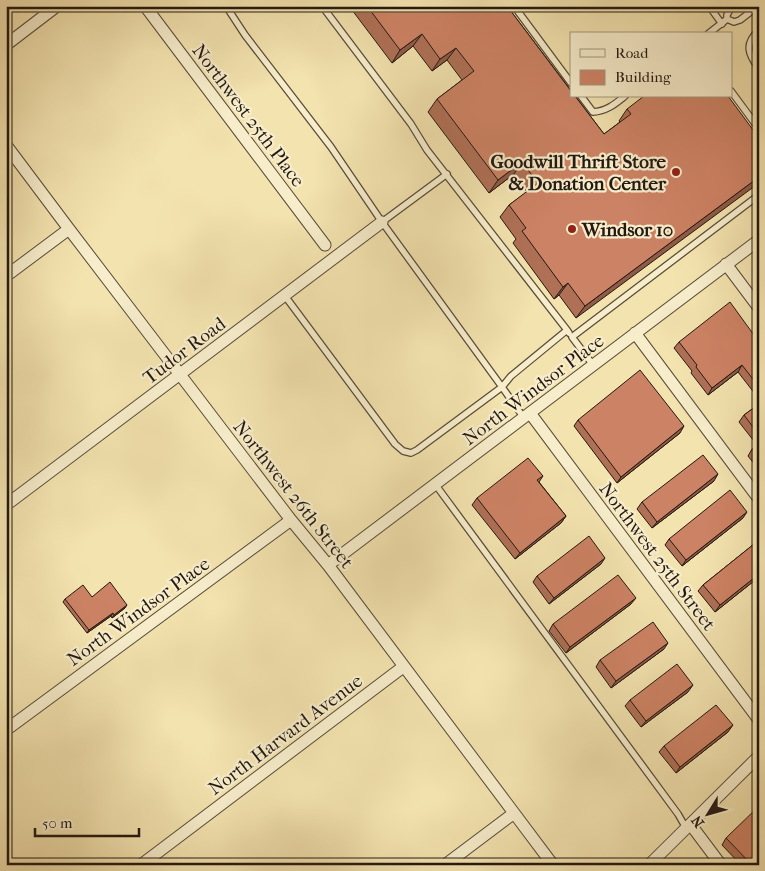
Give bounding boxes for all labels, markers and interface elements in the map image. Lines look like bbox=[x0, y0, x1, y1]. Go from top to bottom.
legend bbox=[570, 32, 732, 98]
street label: Northwest 25th Place bbox=[187, 40, 309, 191]
text: Road bbox=[615, 44, 649, 62]
text: Building bbox=[615, 68, 672, 86]
place label: Goodwill Thrift Store & Donation Center bbox=[491, 151, 667, 195]
marker: Goodwill Thrift Store & Donation Center bbox=[670, 166, 682, 178]
place label: Windsor 10 bbox=[581, 219, 673, 241]
marker: Windsor 10 bbox=[566, 223, 578, 235]
street label: Tudor Road bbox=[139, 312, 231, 389]
street label: North Windsor Place bbox=[459, 330, 608, 450]
street label: Northwest 26th Street bbox=[229, 416, 358, 573]
street label: Northwest 25th Street bbox=[594, 478, 720, 635]
street label: North Windsor Place bbox=[63, 553, 214, 671]
street label: North Harvard Avenue bbox=[204, 670, 367, 800]
north arrow bbox=[682, 788, 732, 838]
scale bar bbox=[35, 806, 139, 838]
text: N bbox=[688, 812, 708, 831]
text: 50 m bbox=[42, 814, 73, 832]

